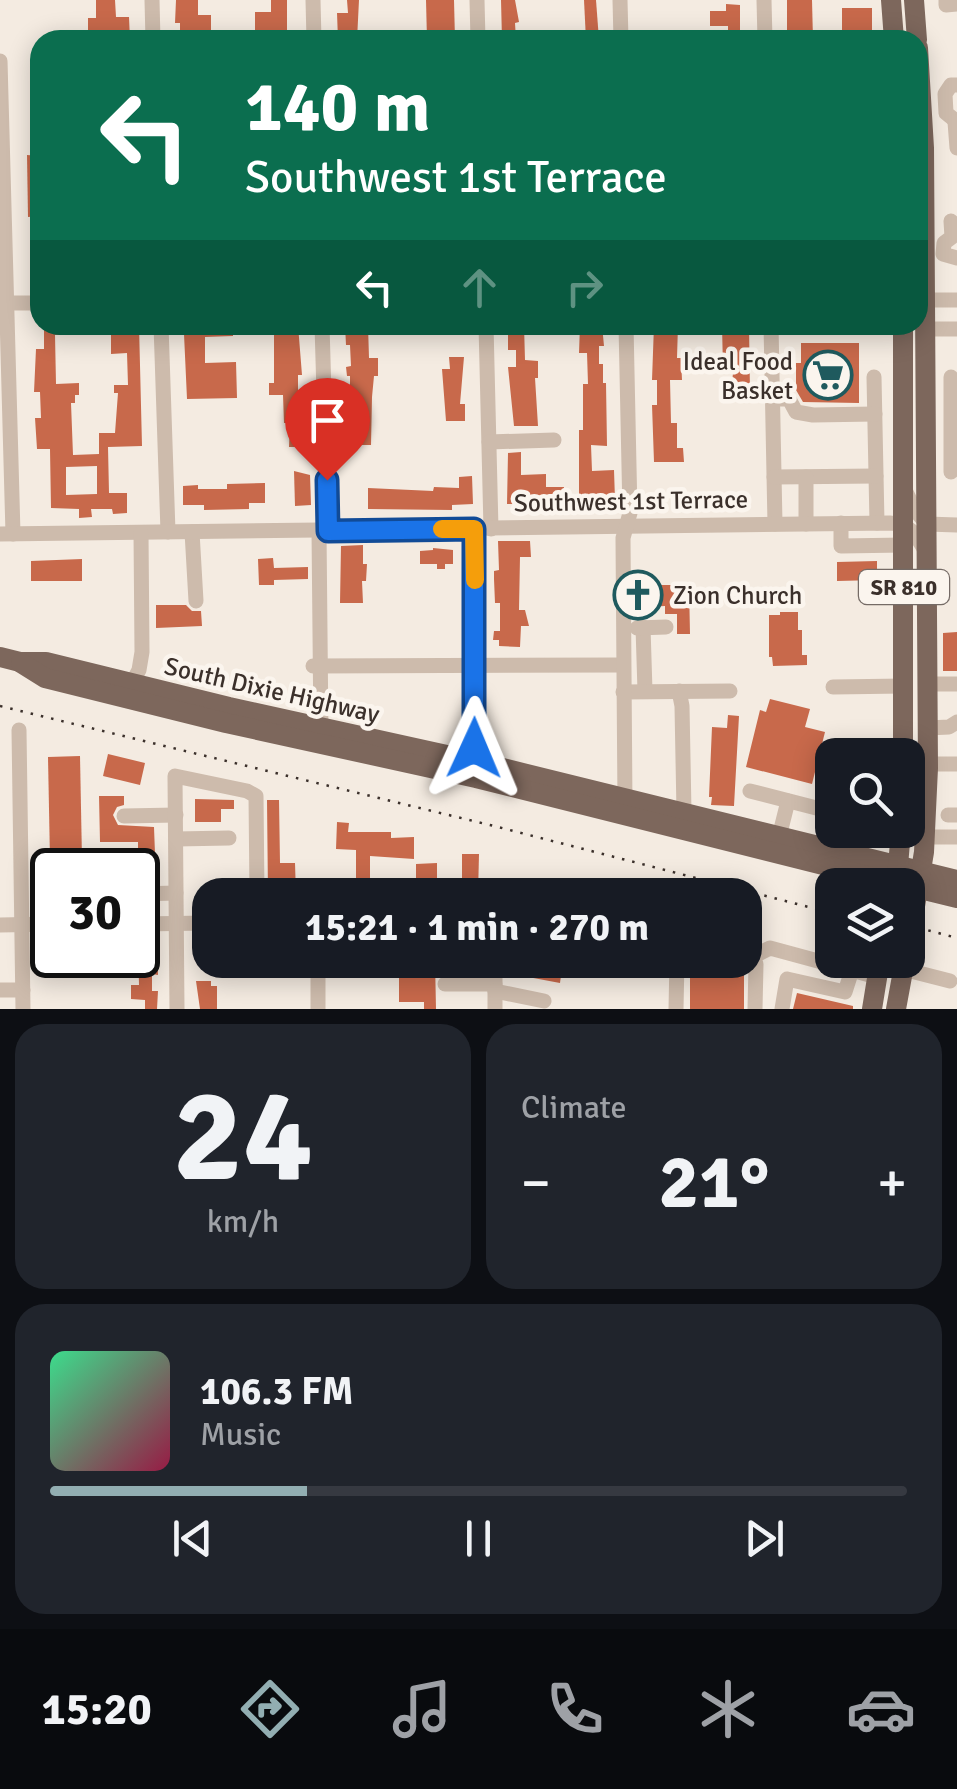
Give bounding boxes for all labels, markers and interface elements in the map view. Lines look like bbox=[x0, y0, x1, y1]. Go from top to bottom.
text: 140 m bbox=[245, 64, 430, 150]
icon: left bbox=[80, 70, 210, 200]
text: Southwest 1st Terrace bbox=[245, 150, 667, 205]
icon: left bbox=[347, 260, 402, 315]
icon: ahead bbox=[452, 260, 507, 315]
icon: right bbox=[557, 260, 612, 315]
place label: Ideal Food Basket bbox=[683, 346, 793, 406]
supermarket icon: Ideal Food Basket bbox=[802, 349, 854, 401]
pin bbox=[285, 378, 370, 481]
icon: arrive bbox=[300, 393, 355, 448]
street label: Southwest 1st Terrace bbox=[514, 483, 748, 519]
church icon: Zion Church bbox=[612, 569, 664, 621]
road number: SR 810 bbox=[859, 570, 949, 604]
place label: Zion Church bbox=[673, 580, 802, 611]
street label: South Dixie Highway bbox=[162, 650, 383, 730]
position arrow bbox=[422, 696, 526, 800]
map controls bbox=[815, 738, 925, 978]
button: search bbox=[815, 738, 925, 848]
speed limit sign: 30 bbox=[30, 848, 160, 978]
button: layers bbox=[815, 868, 925, 978]
text: 15:21 · 1 min · 270 m bbox=[305, 904, 649, 951]
text: 24 bbox=[173, 1057, 313, 1217]
text: Climate bbox=[521, 1088, 627, 1127]
text: 21° bbox=[659, 1136, 770, 1229]
text: − bbox=[521, 1149, 551, 1217]
text: + bbox=[877, 1149, 907, 1217]
text: km/h bbox=[207, 1202, 279, 1241]
text: 106.3 FM bbox=[200, 1368, 353, 1415]
text: Music bbox=[200, 1415, 281, 1454]
icon: previous bbox=[165, 1511, 220, 1566]
icon: pause bbox=[451, 1511, 506, 1566]
icon: next bbox=[737, 1511, 792, 1566]
icon: directions bbox=[235, 1674, 305, 1744]
icon: music bbox=[387, 1674, 457, 1744]
icon: phone bbox=[540, 1674, 610, 1744]
icon: climate bbox=[693, 1674, 763, 1744]
icon: car bbox=[846, 1674, 916, 1744]
text: 15:20 bbox=[41, 1682, 152, 1737]

